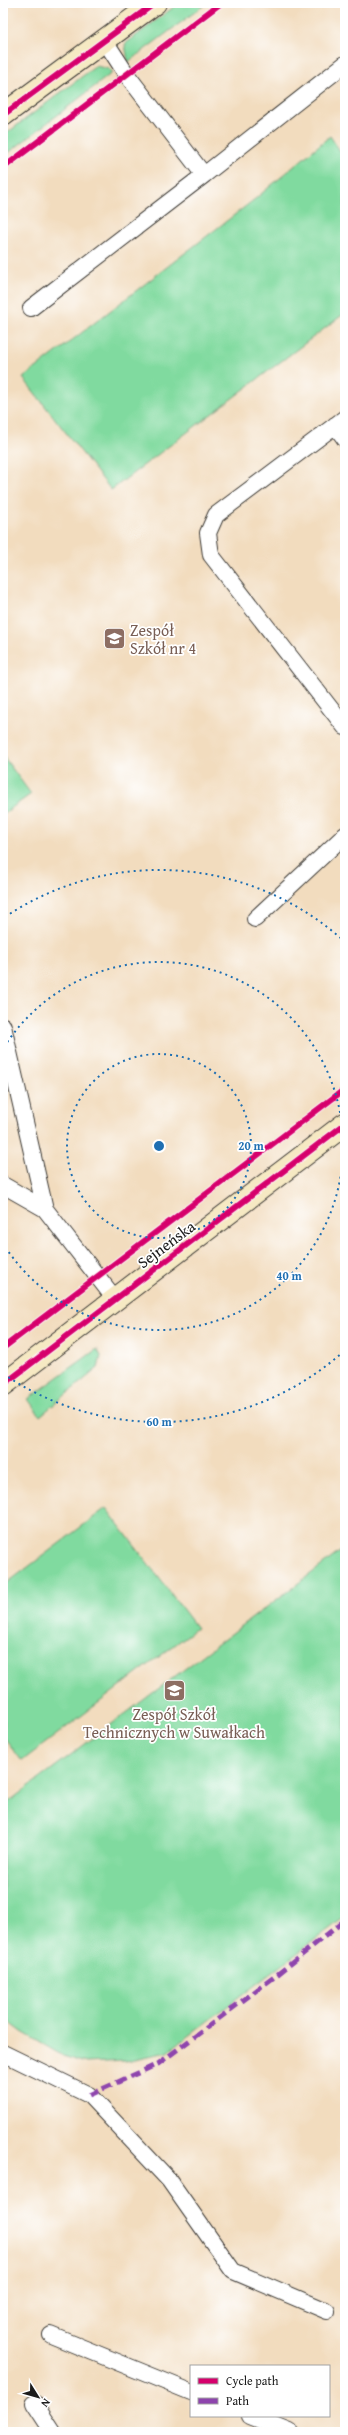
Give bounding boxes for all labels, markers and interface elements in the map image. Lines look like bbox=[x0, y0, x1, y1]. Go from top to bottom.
place label: Zespół Szkół nr 4 bbox=[130, 618, 196, 660]
school or university icon: Zespół Szkół nr 4 bbox=[102, 626, 128, 652]
text: 20 m bbox=[238, 1137, 264, 1154]
centre of rings bbox=[152, 1139, 166, 1153]
street label: Sejneńska bbox=[132, 1214, 200, 1274]
text: 40 m bbox=[276, 1267, 302, 1284]
text: 60 m bbox=[146, 1413, 172, 1430]
school or university icon: Zespół Szkół Technicznych w Suwałkach bbox=[161, 1678, 187, 1704]
place label: Zespół Szkół Technicznych w Suwałkach bbox=[83, 1702, 265, 1744]
legend bbox=[190, 2365, 330, 2417]
text: Cycle path bbox=[226, 2372, 279, 2389]
north arrow bbox=[18, 2377, 58, 2417]
text: Path bbox=[226, 2392, 249, 2409]
text: N bbox=[37, 2395, 55, 2411]

